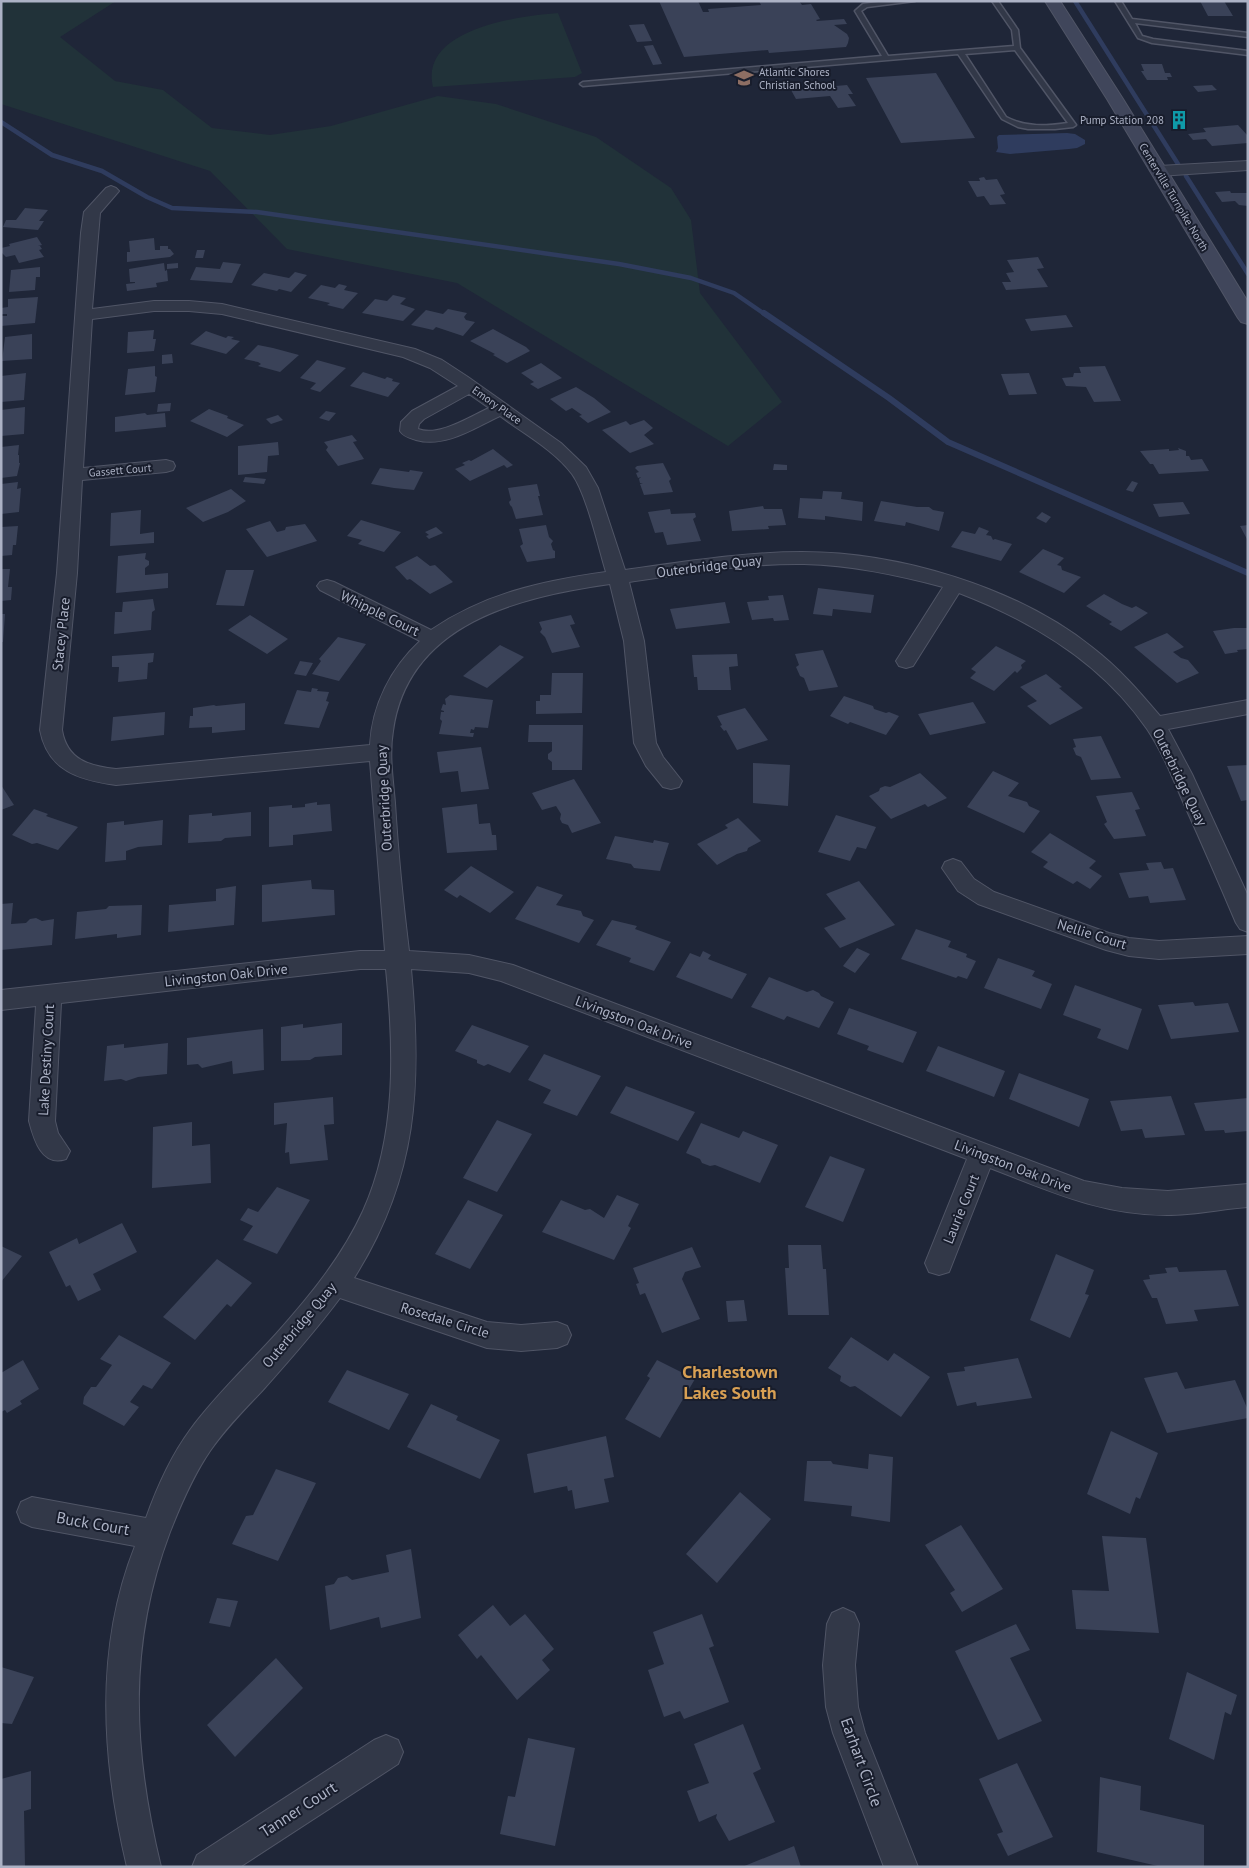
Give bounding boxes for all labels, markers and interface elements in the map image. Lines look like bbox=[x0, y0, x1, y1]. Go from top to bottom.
place label: Atlantic Shores Christian School bbox=[759, 65, 836, 92]
school or university icon: Atlantic Shores Christian School bbox=[733, 67, 755, 89]
building icon: Pump Station 208 bbox=[1168, 109, 1190, 131]
place label: Pump Station 208 bbox=[1080, 113, 1164, 127]
street label: Centerville Turnpike North bbox=[1136, 140, 1212, 254]
street label: Emory Place bbox=[470, 383, 525, 427]
street label: Gassett Court bbox=[88, 460, 152, 480]
street label: Outerbridge Quay bbox=[655, 551, 763, 581]
street label: Whipple Court bbox=[338, 586, 423, 640]
street label: Stacey Place bbox=[48, 596, 74, 672]
street label: Outerbridge Quay bbox=[1149, 725, 1212, 829]
street label: Outerbridge Quay bbox=[372, 744, 396, 851]
street label: Nellie Court bbox=[1055, 915, 1129, 953]
street label: Livingston Oak Drive bbox=[163, 960, 289, 990]
street label: Livingston Oak Drive bbox=[573, 991, 695, 1053]
street label: Lake Destiny Court bbox=[34, 1003, 58, 1116]
street label: Livingston Oak Drive bbox=[952, 1135, 1074, 1197]
street label: Laurie Court bbox=[939, 1171, 983, 1246]
street label: Outerbridge Quay bbox=[258, 1278, 340, 1371]
street label: Rosedale Circle bbox=[399, 1298, 491, 1342]
district label: Charlestown Lakes South bbox=[682, 1360, 778, 1404]
street label: Buck Court bbox=[55, 1507, 132, 1539]
street label: Earhart Circle bbox=[837, 1715, 887, 1809]
street label: Tanner Court bbox=[256, 1776, 341, 1841]

